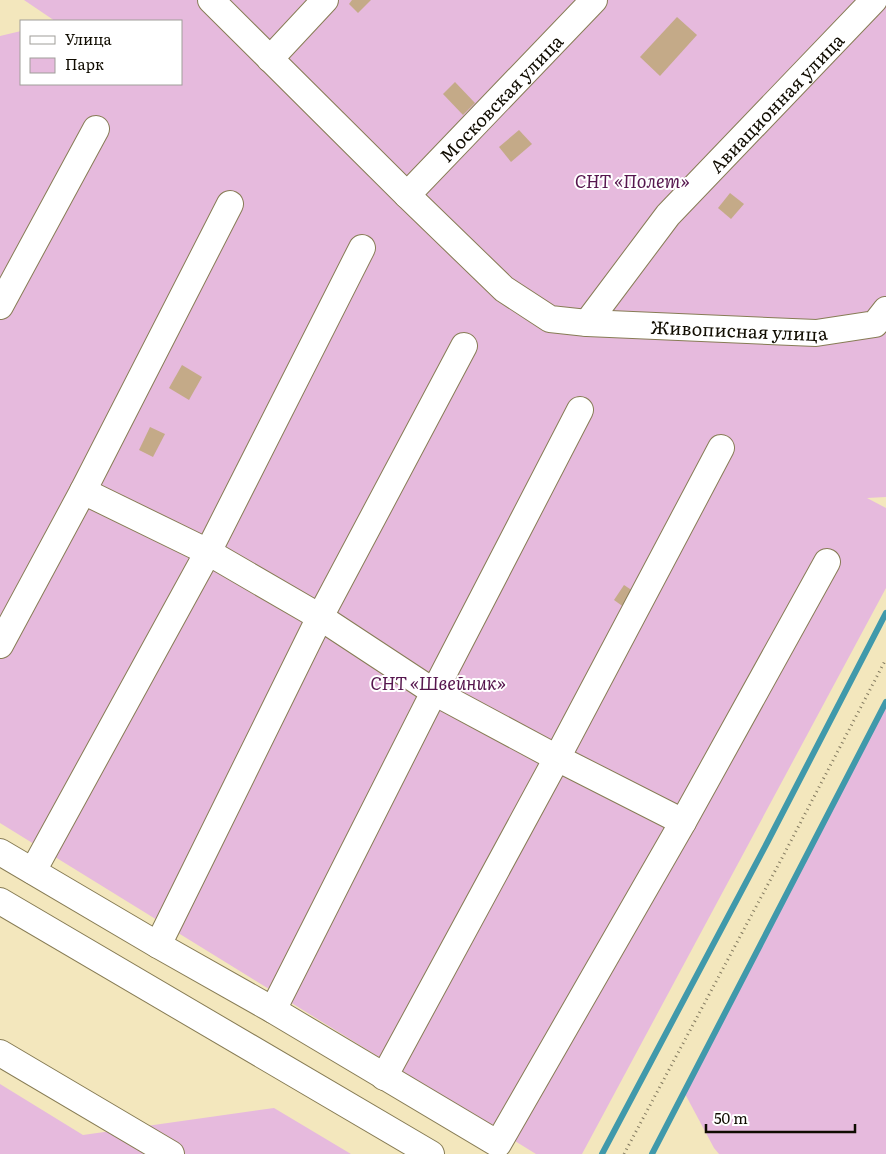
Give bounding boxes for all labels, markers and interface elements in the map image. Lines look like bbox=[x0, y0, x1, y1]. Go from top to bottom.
legend bbox=[20, 20, 182, 85]
street label: Авиационная улица bbox=[702, 26, 850, 178]
text: Улица bbox=[65, 27, 113, 50]
street label: Московская улица bbox=[433, 27, 569, 168]
text: Парк bbox=[65, 52, 104, 75]
park label: СНТ «Полет» bbox=[575, 167, 689, 194]
street label: Живописная улица bbox=[650, 312, 830, 347]
park label: СНТ «Швейник» bbox=[370, 669, 506, 696]
scale bar bbox=[706, 1102, 855, 1134]
text: 50 m bbox=[714, 1106, 748, 1129]

